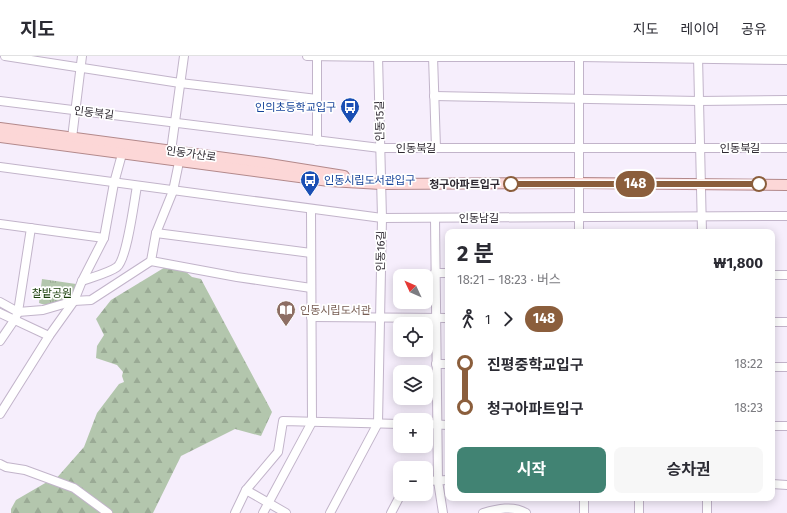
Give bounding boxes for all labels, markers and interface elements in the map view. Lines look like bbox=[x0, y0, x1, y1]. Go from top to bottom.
text: 지도 bbox=[20, 18, 55, 41]
text: 지도 bbox=[633, 21, 659, 38]
text: 레이어 bbox=[681, 21, 719, 38]
text: 공유 bbox=[741, 21, 767, 38]
bus stop icon: 인의초등학교입구 bbox=[339, 96, 361, 124]
place label: 인의초등학교입구 bbox=[255, 101, 336, 114]
street label: 인동15길 bbox=[373, 101, 387, 141]
street label: 인동북길 bbox=[73, 104, 115, 122]
street label: 인동북길 bbox=[396, 142, 436, 155]
street label: 인동북길 bbox=[720, 142, 760, 155]
street label: 인동가산로 bbox=[165, 144, 217, 164]
bus stop icon: 인동시립도서관입구 bbox=[299, 169, 321, 197]
line badge: 148 bbox=[612, 171, 658, 197]
place label: 인동시립도서관입구 bbox=[324, 174, 415, 187]
text: 148 bbox=[624, 175, 646, 192]
marker: 청구아파트입구 bbox=[503, 176, 519, 192]
unlabelled marker bbox=[751, 176, 767, 192]
place label: 청구아파트입구 bbox=[429, 178, 500, 191]
street label: 인동남길 bbox=[459, 212, 499, 225]
street label: 인동16길 bbox=[374, 230, 388, 272]
text: 2 분 bbox=[457, 240, 494, 267]
text: ₩1,800 bbox=[714, 254, 763, 272]
north arrow bbox=[393, 269, 433, 309]
map controls bbox=[393, 269, 433, 501]
text: 18:21 – 18:23 · 버스 bbox=[457, 272, 561, 287]
park label: 찰밭공원 bbox=[32, 287, 72, 300]
library icon: 인동시립도서관 bbox=[275, 299, 297, 327]
place label: 인동시립도서관 bbox=[300, 304, 371, 317]
icon: walk bbox=[457, 308, 479, 330]
icon: forward bbox=[497, 308, 519, 330]
text: 148 bbox=[533, 310, 555, 327]
text: 1 bbox=[485, 312, 491, 327]
button: locate bbox=[393, 317, 433, 357]
text: 진평중학교입구 bbox=[487, 356, 584, 374]
text: 18:22 bbox=[734, 356, 763, 371]
button: layers bbox=[393, 365, 433, 405]
text: 청구아파트입구 bbox=[487, 400, 584, 418]
text: 18:23 bbox=[734, 400, 763, 415]
button: + bbox=[393, 413, 433, 453]
button: 시작 bbox=[457, 447, 606, 493]
button: 승차권 bbox=[614, 447, 763, 493]
button: − bbox=[393, 461, 433, 501]

